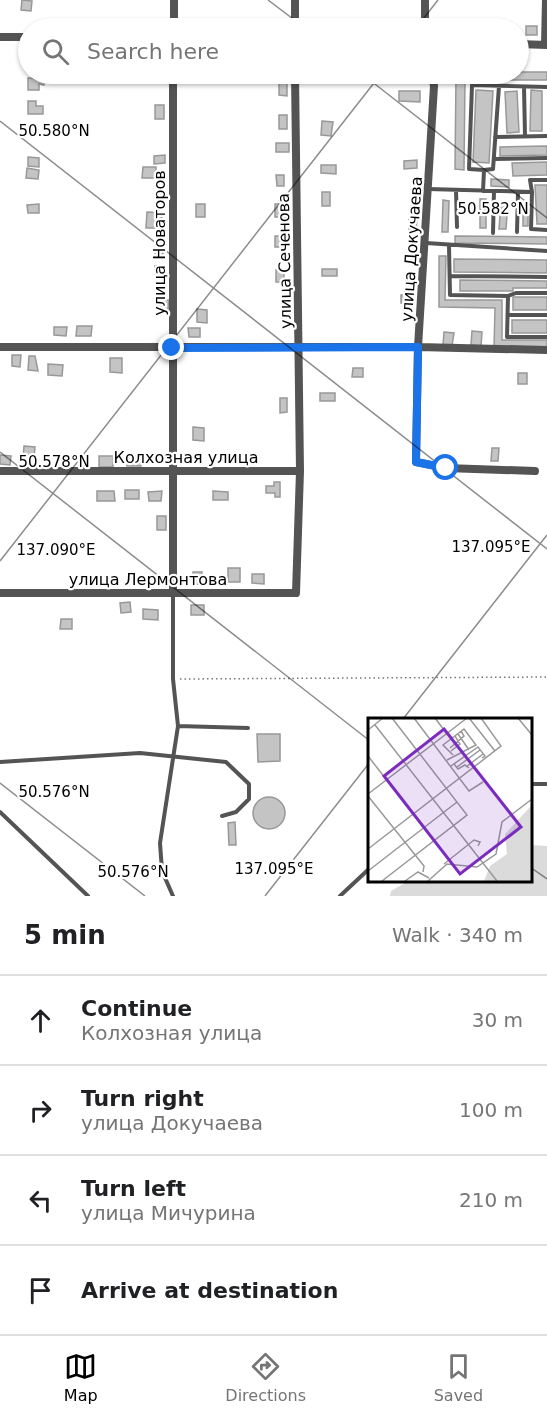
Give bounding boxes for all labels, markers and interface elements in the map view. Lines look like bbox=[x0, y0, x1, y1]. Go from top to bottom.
search box bbox=[18, 18, 529, 84]
icon: search bbox=[39, 35, 72, 68]
text: Search here bbox=[87, 39, 219, 64]
text: 50.580°N bbox=[18, 122, 90, 140]
street label: улица Новаторов bbox=[150, 170, 169, 316]
street label: улица Докучаева bbox=[397, 176, 426, 322]
street label: улица Сеченова bbox=[274, 193, 295, 329]
text: 50.582°N bbox=[457, 200, 529, 218]
route end bbox=[158, 334, 184, 360]
street label: Колхозная улица bbox=[114, 448, 258, 467]
text: 50.578°N bbox=[18, 453, 90, 471]
route start bbox=[432, 454, 458, 480]
text: 137.095°E bbox=[451, 538, 531, 556]
text: 137.090°E bbox=[16, 541, 96, 559]
street label: улица Лермонтова bbox=[69, 570, 227, 589]
inset map bbox=[368, 718, 532, 881]
text: 50.576°N bbox=[18, 783, 90, 801]
text: 137.095°E bbox=[234, 860, 314, 878]
text: 50.576°N bbox=[97, 863, 169, 881]
text: 5 min bbox=[24, 920, 106, 950]
text: Walk · 340 m bbox=[392, 923, 523, 947]
text: Continue bbox=[81, 996, 192, 1021]
icon: ahead bbox=[24, 1004, 57, 1037]
text: 30 m bbox=[472, 1008, 523, 1032]
text: Колхозная улица bbox=[81, 1021, 262, 1045]
text: Turn right bbox=[81, 1086, 204, 1111]
icon: right bbox=[24, 1094, 57, 1127]
text: 100 m bbox=[459, 1098, 523, 1122]
text: улица Докучаева bbox=[81, 1111, 263, 1135]
text: Turn left bbox=[81, 1176, 186, 1201]
icon: left bbox=[24, 1184, 57, 1217]
text: 210 m bbox=[459, 1188, 523, 1212]
text: улица Мичурина bbox=[81, 1201, 256, 1225]
icon: arrive bbox=[24, 1274, 57, 1307]
text: Arrive at destination bbox=[81, 1278, 338, 1303]
tab: Map bbox=[64, 1350, 98, 1405]
tab: Directions bbox=[225, 1350, 306, 1405]
tab: Saved bbox=[434, 1350, 483, 1405]

